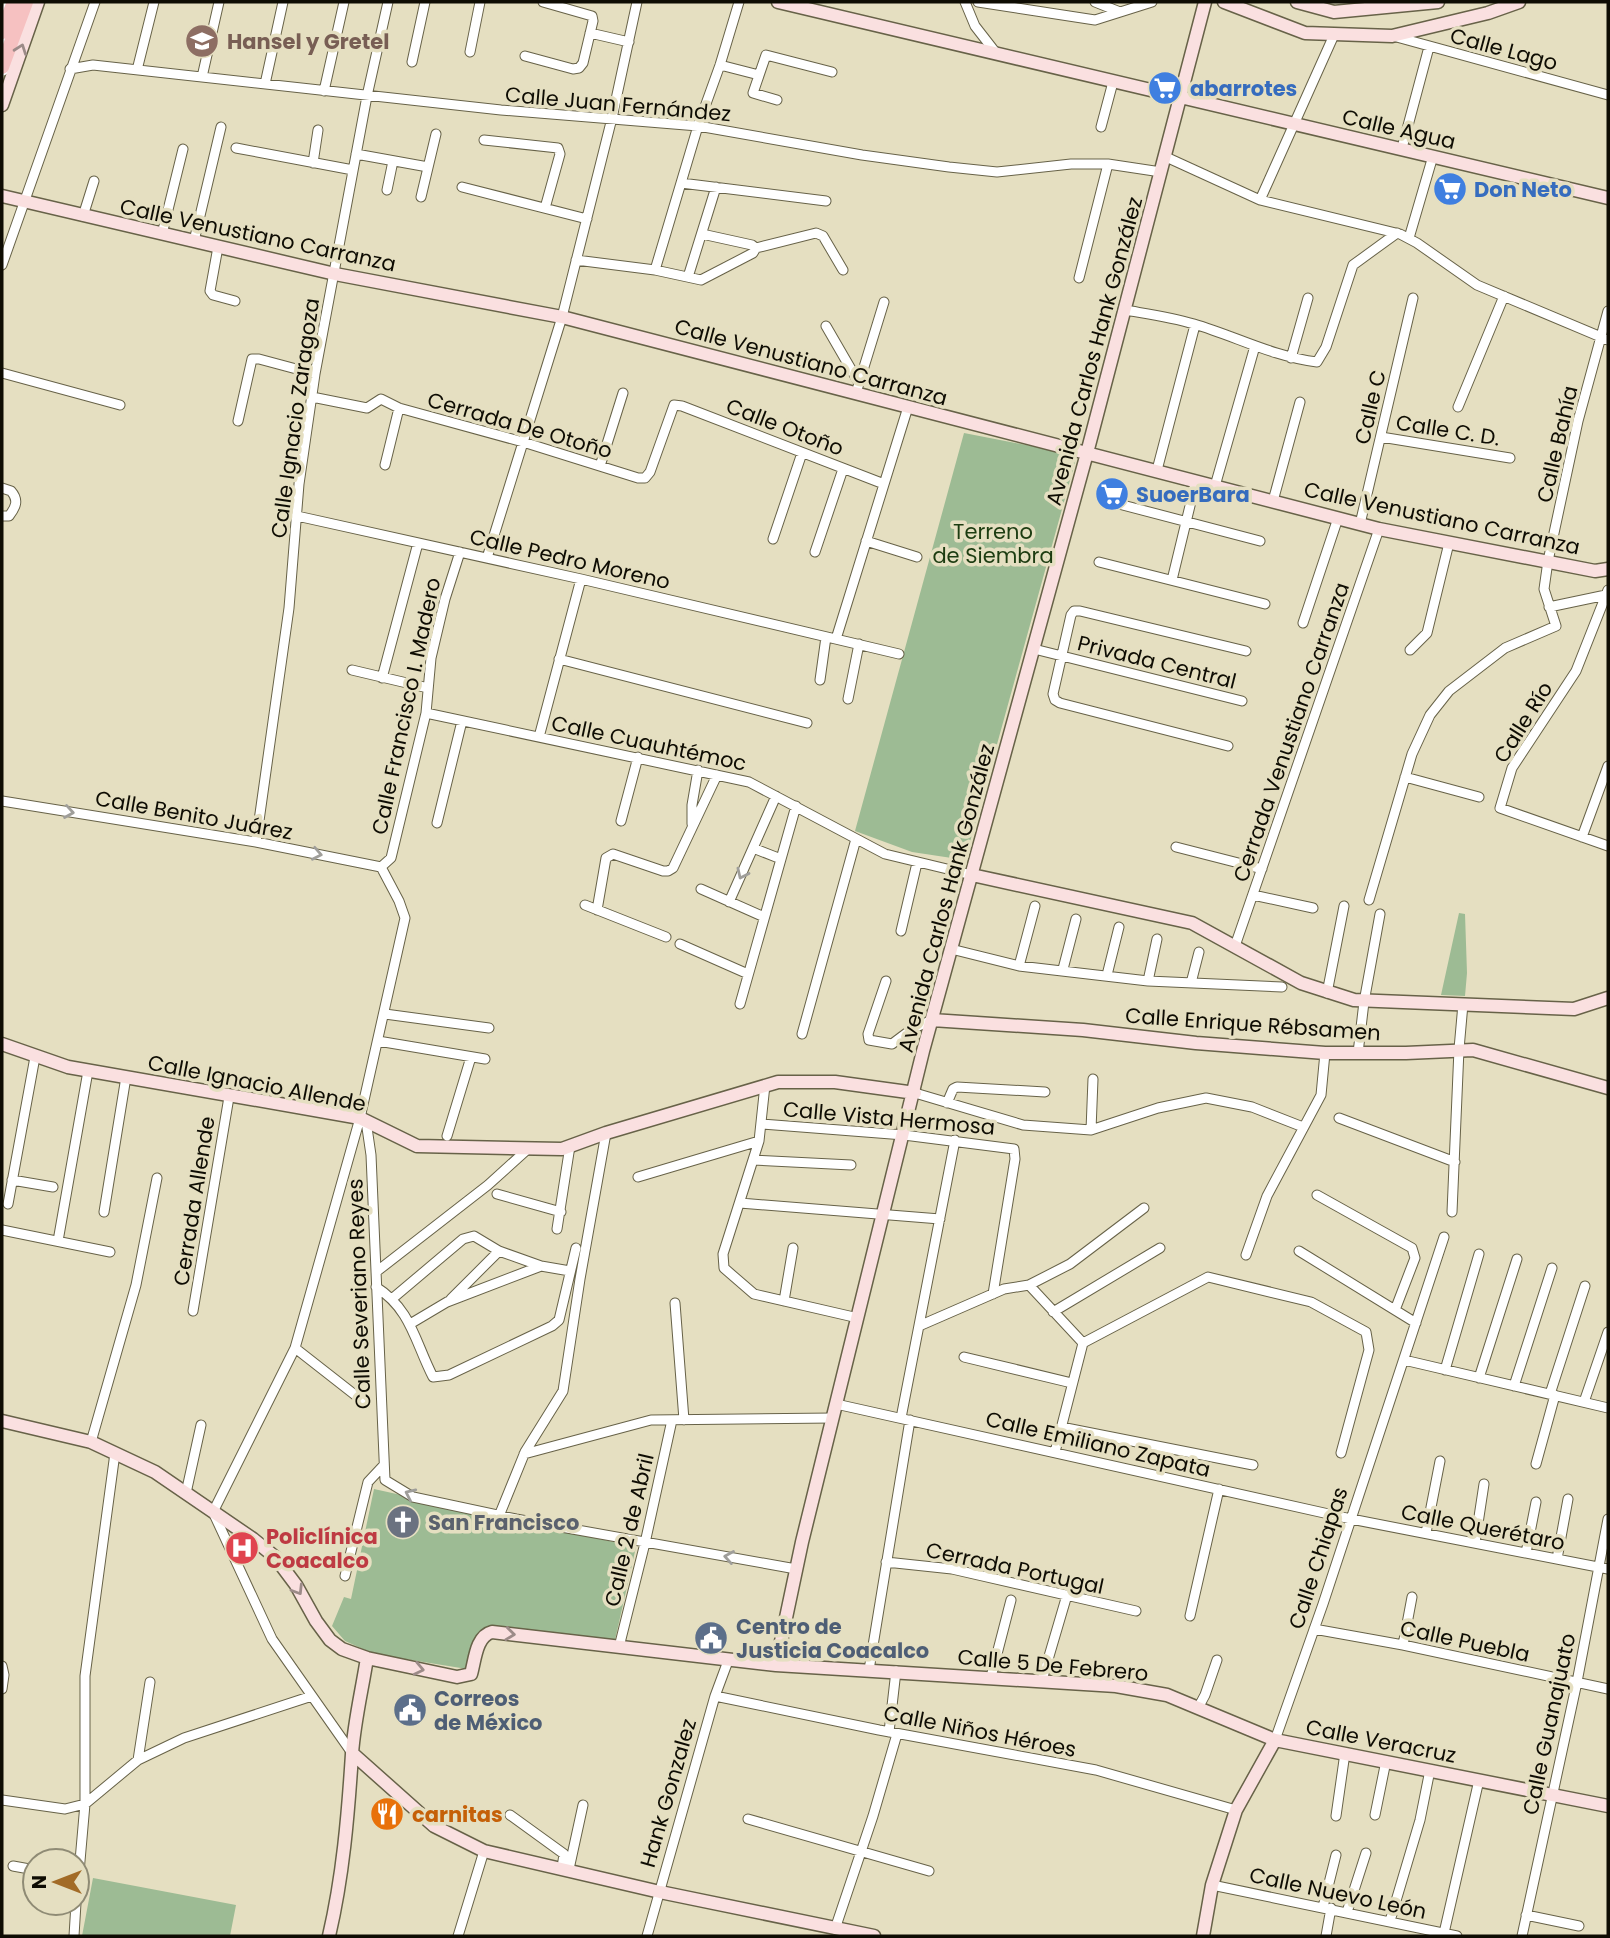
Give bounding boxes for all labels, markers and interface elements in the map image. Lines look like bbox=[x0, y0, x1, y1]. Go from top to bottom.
street label: Calle Lago bbox=[1447, 21, 1561, 77]
school or university icon: Hansel y Gretel bbox=[183, 22, 221, 60]
place label: Hansel y Gretel bbox=[227, 27, 389, 56]
one-way arrow bbox=[13, 43, 27, 55]
supermarket icon: abarrotes bbox=[1146, 69, 1184, 107]
place label: abarrotes bbox=[1190, 74, 1297, 103]
street label: Calle Juan Fernández bbox=[504, 80, 732, 128]
street label: Calle Agua bbox=[1340, 102, 1458, 156]
supermarket icon: Don Neto bbox=[1431, 170, 1469, 208]
place label: Don Neto bbox=[1474, 175, 1572, 204]
street label: Calle Venustiano Carranza bbox=[117, 192, 399, 278]
street label: Avenida Carlos Hank González bbox=[1039, 194, 1149, 508]
street label: Calle Ignacio Zaragoza bbox=[264, 296, 326, 540]
street label: Calle Venustiano Carranza bbox=[671, 312, 951, 412]
street label: Calle C bbox=[1347, 367, 1393, 447]
street label: Calle Bahía bbox=[1529, 383, 1585, 505]
street label: Cerrada De Otoño bbox=[424, 385, 616, 465]
street label: Calle Otoño bbox=[722, 391, 848, 463]
street label: Calle C. D. bbox=[1394, 407, 1502, 453]
supermarket icon: SuoerBara bbox=[1093, 475, 1131, 513]
street label: Calle Venustiano Carranza bbox=[1301, 475, 1583, 561]
place label: SuoerBara bbox=[1136, 480, 1250, 509]
park label: Terreno de Siembra bbox=[932, 517, 1054, 570]
street label: Calle Pedro Moreno bbox=[467, 522, 673, 596]
street label: Calle Francisco I. Madero bbox=[365, 575, 447, 837]
street label: Cerrada Venustiano Carranza bbox=[1226, 578, 1356, 886]
street label: Privada Central bbox=[1075, 628, 1239, 696]
street label: Calle Río bbox=[1487, 676, 1559, 768]
street label: Calle Cuauhtémoc bbox=[549, 708, 749, 778]
street label: Avenida Carlos Hank González bbox=[891, 741, 1001, 1055]
street label: Calle Benito Juárez bbox=[93, 783, 295, 847]
one-way arrow bbox=[63, 804, 75, 819]
one-way arrow bbox=[311, 846, 323, 861]
one-way arrow bbox=[736, 867, 750, 879]
street label: Calle Enrique Rébsamen bbox=[1124, 1001, 1382, 1047]
street label: Calle Ignacio Allende bbox=[146, 1048, 368, 1118]
street label: Calle Vista Hermosa bbox=[782, 1094, 996, 1142]
street label: Cerrada Allende bbox=[166, 1114, 222, 1288]
street label: Calle Severiano Reyes bbox=[340, 1178, 378, 1410]
street label: Calle Emiliano Zapata bbox=[983, 1404, 1213, 1484]
street label: Calle 2 de Abril bbox=[597, 1451, 661, 1609]
street label: Calle Chiapas bbox=[1281, 1483, 1355, 1633]
one-way arrow bbox=[405, 1488, 417, 1502]
street label: Calle Querétaro bbox=[1399, 1497, 1567, 1557]
church icon: San Francisco bbox=[384, 1503, 422, 1541]
place label: San Francisco bbox=[428, 1508, 579, 1537]
place label: Policlínica Coacalco bbox=[266, 1522, 378, 1575]
hospital icon: Policlínica Coacalco bbox=[223, 1529, 261, 1567]
street label: Cerrada Portugal bbox=[923, 1535, 1107, 1601]
one-way arrow bbox=[723, 1550, 735, 1565]
one-way arrow bbox=[290, 1583, 303, 1596]
place label: Centro de Justicia Coacalco bbox=[736, 1612, 929, 1665]
street label: Calle Puebla bbox=[1398, 1613, 1532, 1669]
public building icon: Centro de Justicia Coacalco bbox=[692, 1619, 730, 1657]
one-way arrow bbox=[504, 1627, 516, 1642]
street label: Calle Guanajuato bbox=[1516, 1631, 1582, 1817]
street label: Calle 5 De Febrero bbox=[956, 1642, 1150, 1688]
one-way arrow bbox=[413, 1661, 425, 1676]
place label: Correos de México bbox=[434, 1684, 543, 1737]
public building icon: Correos de México bbox=[391, 1691, 429, 1729]
street label: Calle Niños Héroes bbox=[881, 1698, 1079, 1764]
street label: Calle Veracruz bbox=[1304, 1712, 1458, 1770]
street label: Hank Gonzalez bbox=[633, 1715, 703, 1871]
restaurant icon: carnitas bbox=[368, 1795, 406, 1833]
place label: carnitas bbox=[412, 1800, 503, 1829]
north arrow bbox=[21, 1847, 91, 1917]
street label: Calle Nuevo León bbox=[1247, 1860, 1429, 1926]
text: N bbox=[26, 1875, 53, 1889]

